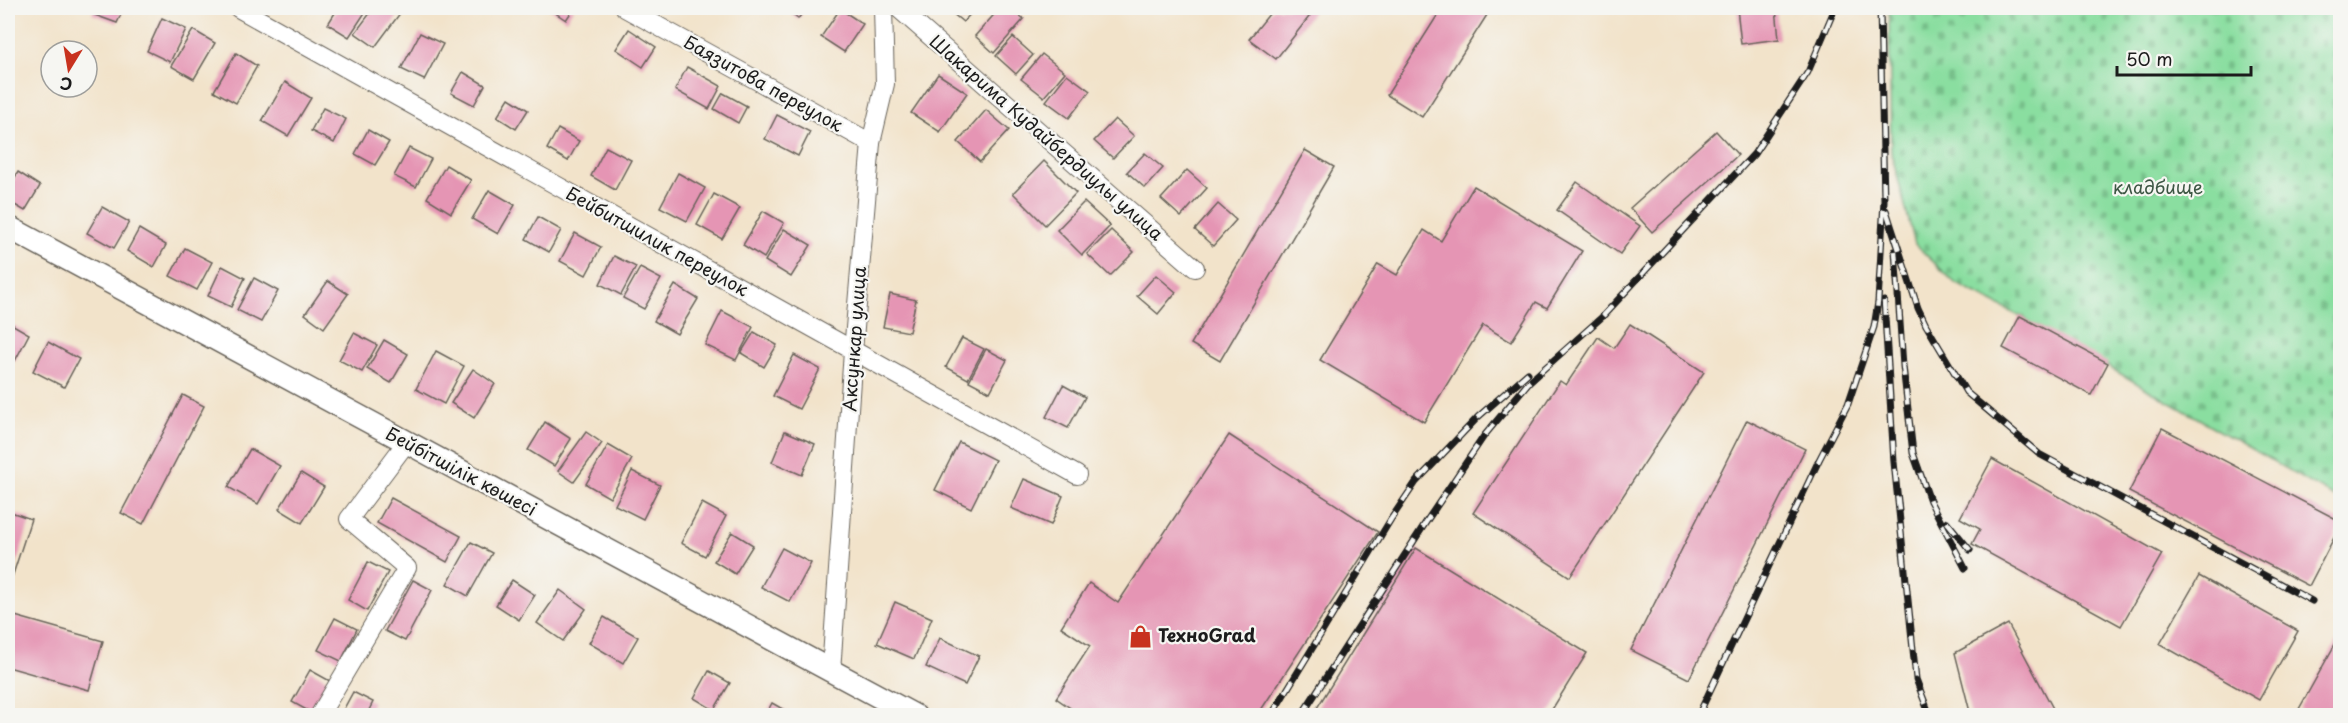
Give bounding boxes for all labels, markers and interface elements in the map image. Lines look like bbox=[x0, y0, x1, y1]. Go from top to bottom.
street label: Баязитова переулок bbox=[679, 28, 849, 138]
street label: Шакарима Кудайбердиулы улица bbox=[924, 28, 1170, 247]
north arrow bbox=[39, 39, 99, 99]
scale bar bbox=[2117, 39, 2250, 77]
text: 50 m bbox=[2126, 45, 2173, 72]
text: С bbox=[58, 72, 74, 98]
park label: кладбище bbox=[2113, 173, 2203, 200]
street label: Бейбитшилик переулок bbox=[562, 179, 754, 302]
street label: Аксункар улица bbox=[835, 265, 872, 412]
street label: Бейбітшілік көшесі bbox=[381, 419, 542, 522]
place label: ТехноGrad bbox=[1158, 621, 1256, 648]
shop icon: ТехноGrad bbox=[1127, 623, 1153, 649]

